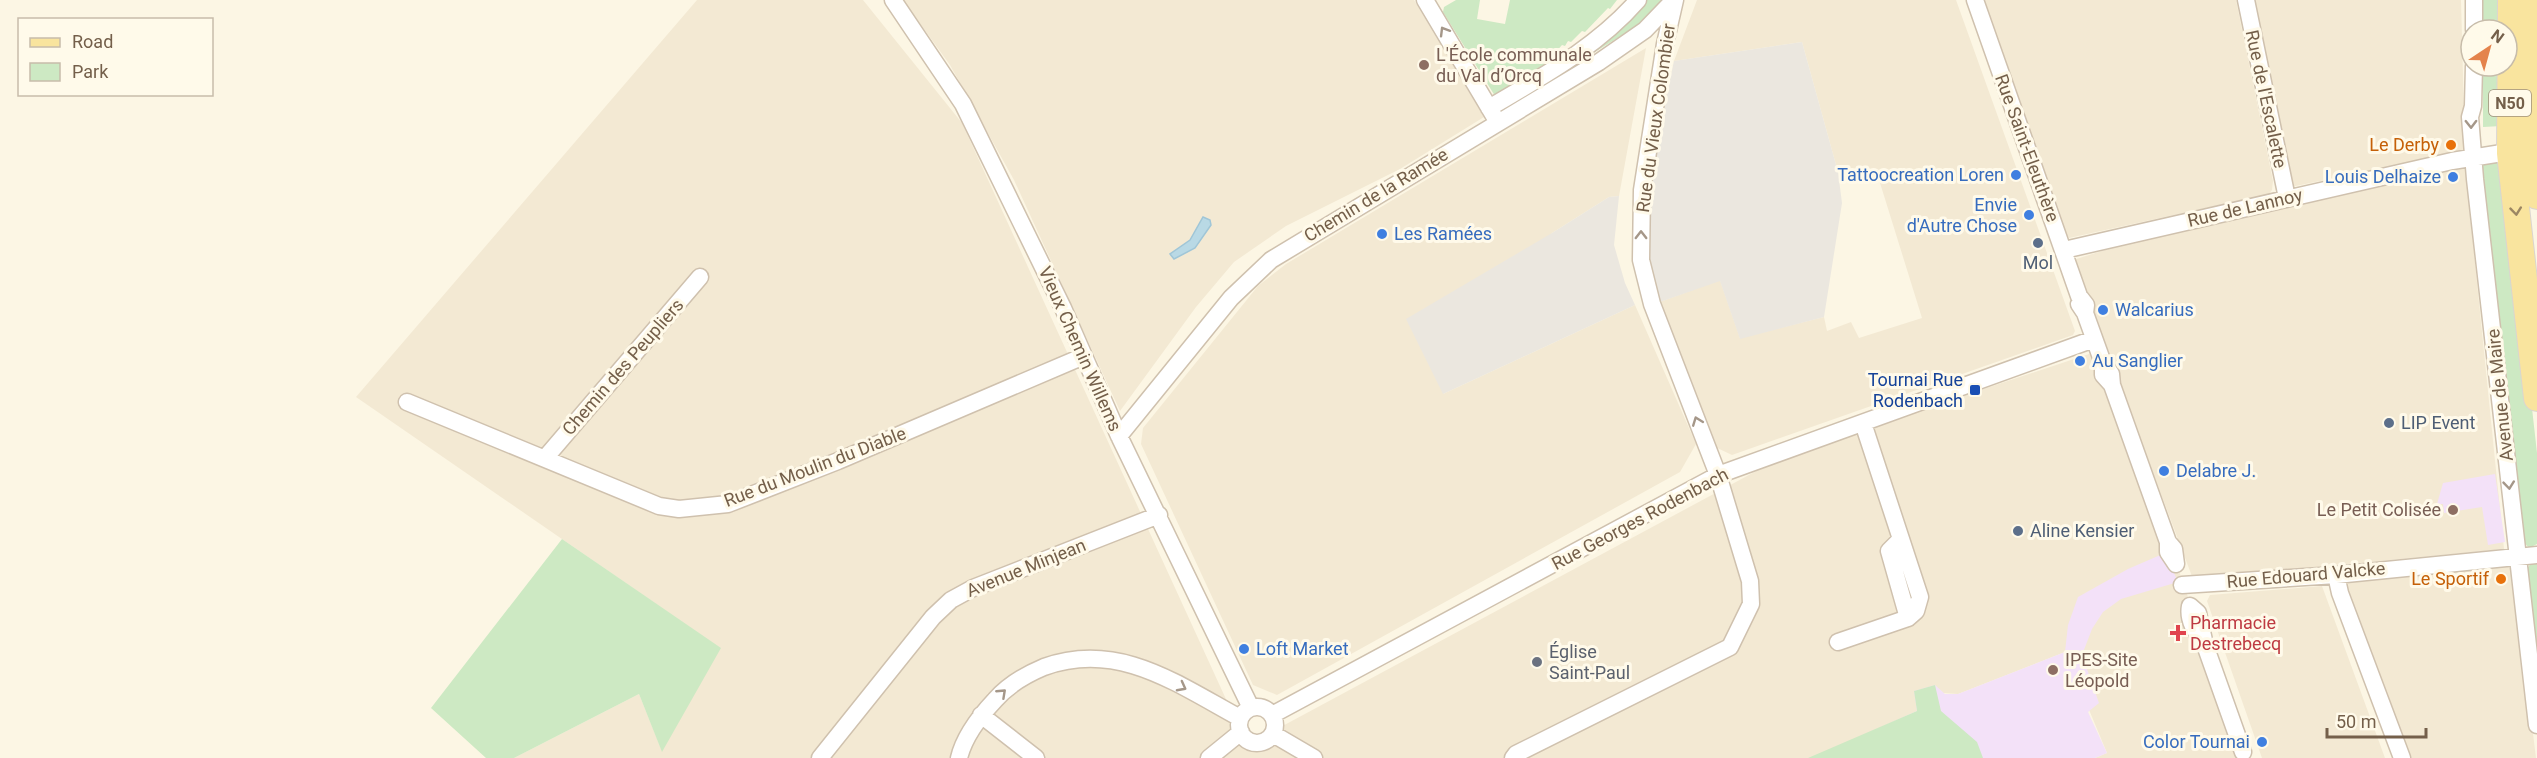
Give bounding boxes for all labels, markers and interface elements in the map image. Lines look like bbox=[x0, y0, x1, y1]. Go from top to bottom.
legend bbox=[18, 18, 213, 96]
north arrow bbox=[2459, 18, 2519, 78]
street label: Rue du Vieux Colombier bbox=[1632, 22, 1679, 214]
text: N bbox=[2487, 25, 2508, 47]
one-way arrow bbox=[1439, 27, 1451, 37]
street label: Rue de l'Escalette bbox=[2242, 28, 2291, 170]
text: Road bbox=[72, 31, 113, 52]
place label: L'École communale du Val d’Orcq bbox=[1436, 44, 1592, 86]
marker: L'École communale du Val d’Orcq bbox=[1417, 58, 1431, 72]
text: Park bbox=[72, 61, 109, 82]
street label: Rue Saint-Eleuthère bbox=[1991, 71, 2064, 225]
road number: N50 bbox=[2489, 90, 2531, 116]
one-way arrow bbox=[2465, 120, 2478, 129]
place label: Le Derby bbox=[2369, 134, 2439, 155]
marker: Le Derby bbox=[2444, 138, 2458, 152]
street label: Chemin de la Ramée bbox=[1300, 143, 1452, 246]
place label: Tattoocreation Loren bbox=[1837, 164, 2004, 185]
place label: Louis Delhaize bbox=[2325, 166, 2441, 187]
marker: Tattoocreation Loren bbox=[2009, 168, 2023, 182]
marker: Louis Delhaize bbox=[2446, 170, 2460, 184]
street label: Rue de Lannoy bbox=[2185, 184, 2305, 231]
place label: Envie d'Autre Chose bbox=[1907, 194, 2017, 236]
one-way arrow bbox=[2509, 207, 2522, 216]
marker: Envie d'Autre Chose bbox=[2022, 208, 2036, 222]
place label: Les Ramées bbox=[1394, 223, 1492, 244]
marker: Les Ramées bbox=[1375, 227, 1389, 241]
one-way arrow bbox=[1635, 231, 1647, 240]
marker: Mol bbox=[2031, 236, 2045, 250]
place label: Mol bbox=[2023, 252, 2053, 273]
street label: Vieux Chemin Willems bbox=[1035, 263, 1126, 434]
street label: Chemin des Peupliers bbox=[558, 294, 688, 439]
place label: Walcarius bbox=[2115, 299, 2194, 320]
marker: Walcarius bbox=[2096, 303, 2110, 317]
street label: Avenue de Maire bbox=[2482, 328, 2517, 462]
place label: Au Sanglier bbox=[2092, 350, 2183, 371]
marker: Au Sanglier bbox=[2073, 354, 2087, 368]
place label: Tournai Rue Rodenbach bbox=[1868, 369, 1963, 411]
marker: Tournai Rue Rodenbach bbox=[1968, 383, 1982, 397]
place label: LIP Event bbox=[2401, 412, 2476, 433]
one-way arrow bbox=[1692, 416, 1704, 427]
marker: LIP Event bbox=[2382, 416, 2396, 430]
street label: Rue du Moulin du Diable bbox=[721, 422, 909, 511]
place label: Delabre J. bbox=[2176, 460, 2256, 481]
street label: Rue Georges Rodenbach bbox=[1548, 463, 1732, 574]
marker: Delabre J. bbox=[2157, 464, 2171, 478]
one-way arrow bbox=[2503, 480, 2515, 490]
place label: Le Petit Colisée bbox=[2317, 499, 2441, 520]
marker: Le Petit Colisée bbox=[2446, 503, 2460, 517]
place label: Aline Kensier bbox=[2030, 520, 2134, 541]
marker: Aline Kensier bbox=[2011, 524, 2025, 538]
street label: Avenue Minjean bbox=[963, 534, 1089, 601]
street label: Rue Edouard Valcke bbox=[2226, 557, 2386, 592]
place label: Le Sportif bbox=[2411, 568, 2490, 589]
marker: Le Sportif bbox=[2494, 572, 2508, 586]
place label: Pharmacie Destrebecq bbox=[2190, 612, 2281, 654]
marker: Pharmacie Destrebecq bbox=[2171, 626, 2185, 640]
place label: Loft Market bbox=[1256, 638, 1349, 659]
place label: Église Saint-Paul bbox=[1549, 641, 1630, 683]
marker: Loft Market bbox=[1237, 642, 1251, 656]
place label: IPES-Site Léopold bbox=[2065, 649, 2138, 691]
marker: Église Saint-Paul bbox=[1530, 655, 1544, 669]
marker: IPES-Site Léopold bbox=[2046, 663, 2060, 677]
one-way arrow bbox=[1176, 680, 1187, 691]
one-way arrow bbox=[996, 689, 1006, 700]
scale bar bbox=[2327, 701, 2426, 739]
text: 50 m bbox=[2336, 711, 2376, 732]
place label: Color Tournai bbox=[2143, 731, 2250, 752]
marker: Color Tournai bbox=[2255, 735, 2269, 749]

